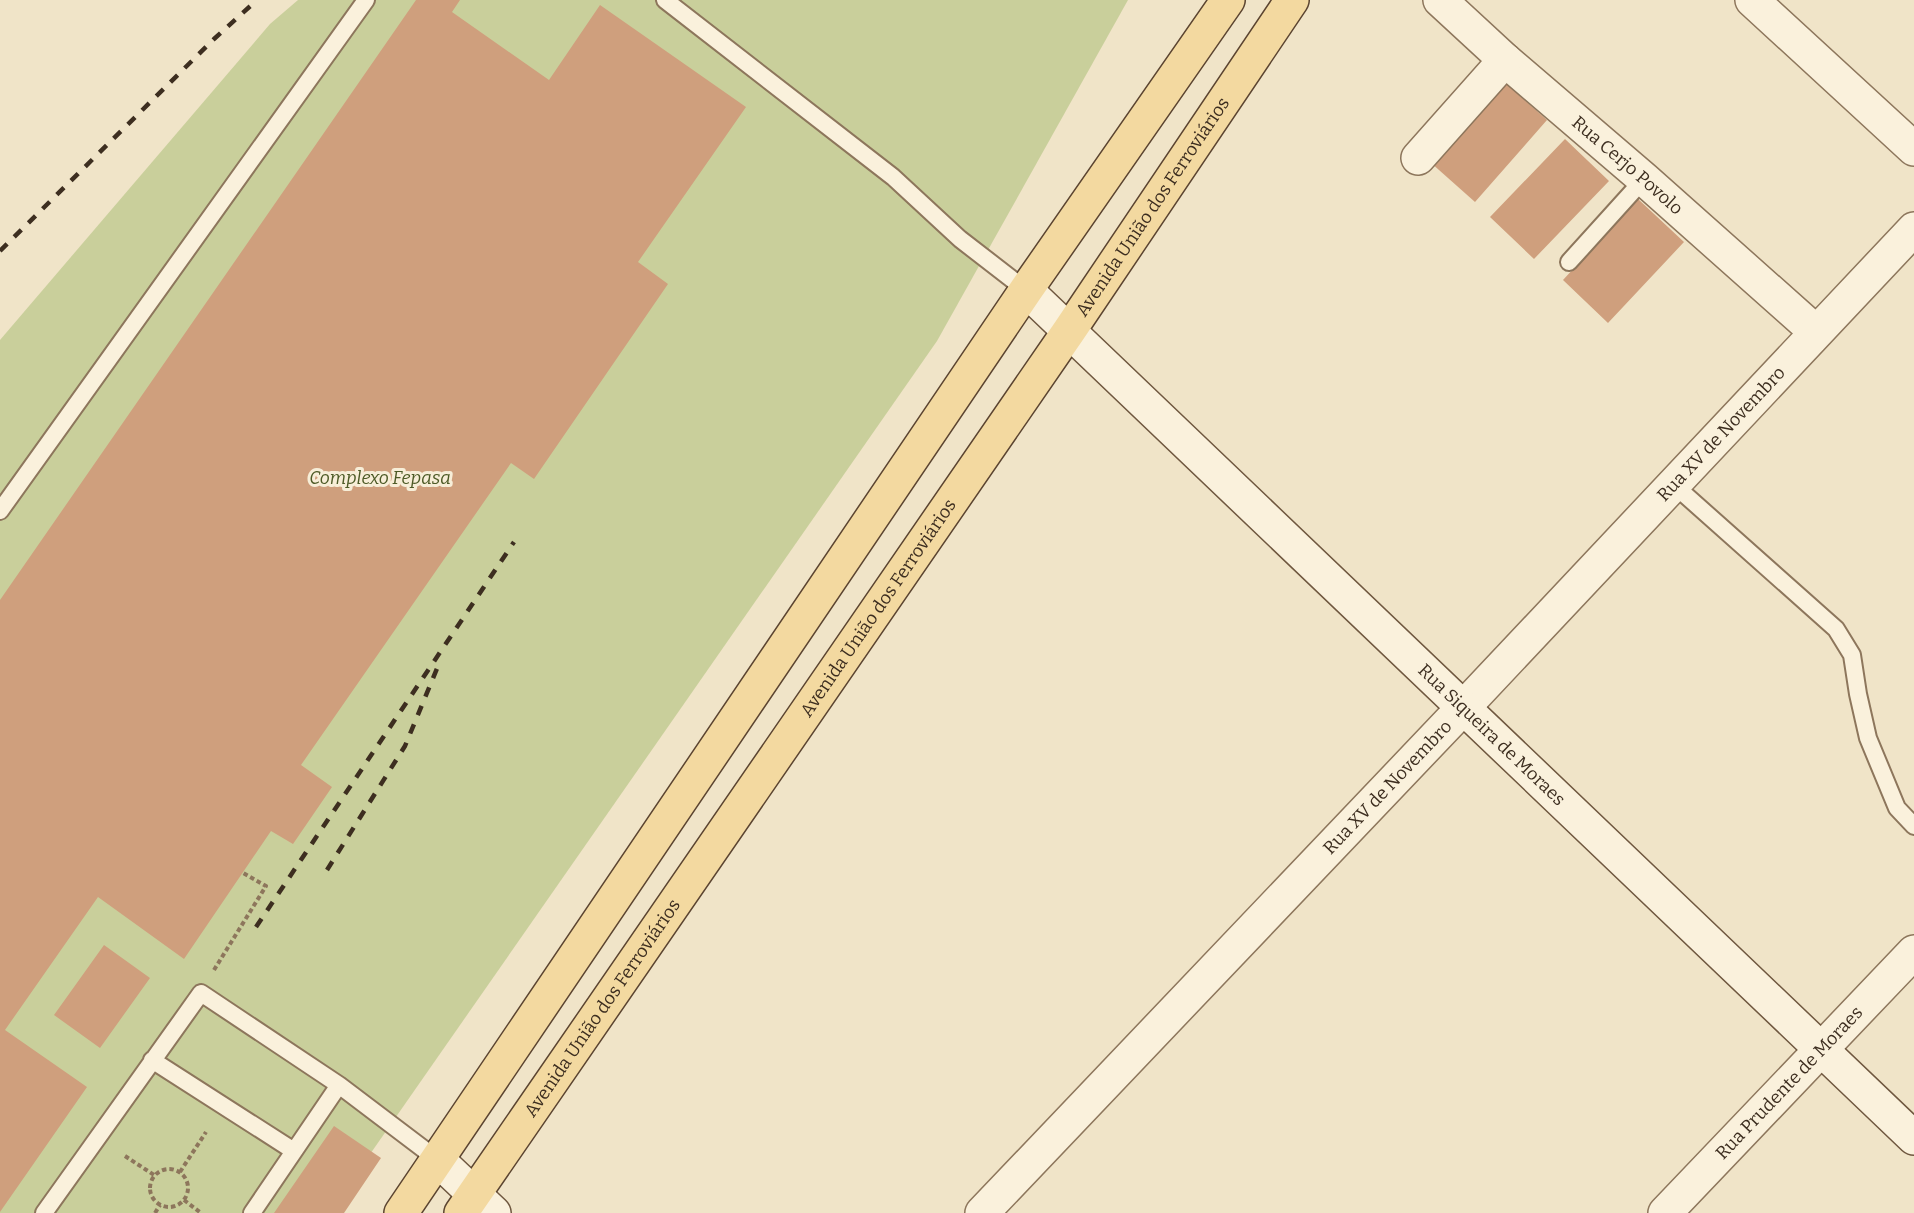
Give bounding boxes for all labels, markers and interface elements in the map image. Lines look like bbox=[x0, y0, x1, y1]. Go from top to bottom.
street label: Avenida União dos Ferroviários bbox=[1071, 93, 1234, 321]
street label: Rua Cerjo Povolo bbox=[1568, 111, 1687, 219]
street label: Rua XV de Novembro bbox=[1652, 362, 1790, 506]
park label: Complexo Fepasa bbox=[309, 467, 451, 489]
street label: Avenida União dos Ferroviários bbox=[795, 495, 961, 721]
street label: Rua Siqueira de Moraes bbox=[1413, 659, 1570, 810]
street label: Rua XV de Novembro bbox=[1319, 716, 1457, 859]
street label: Avenida União dos Ferroviários bbox=[520, 895, 685, 1121]
street label: Rua Prudente de Moraes bbox=[1711, 1002, 1867, 1164]

